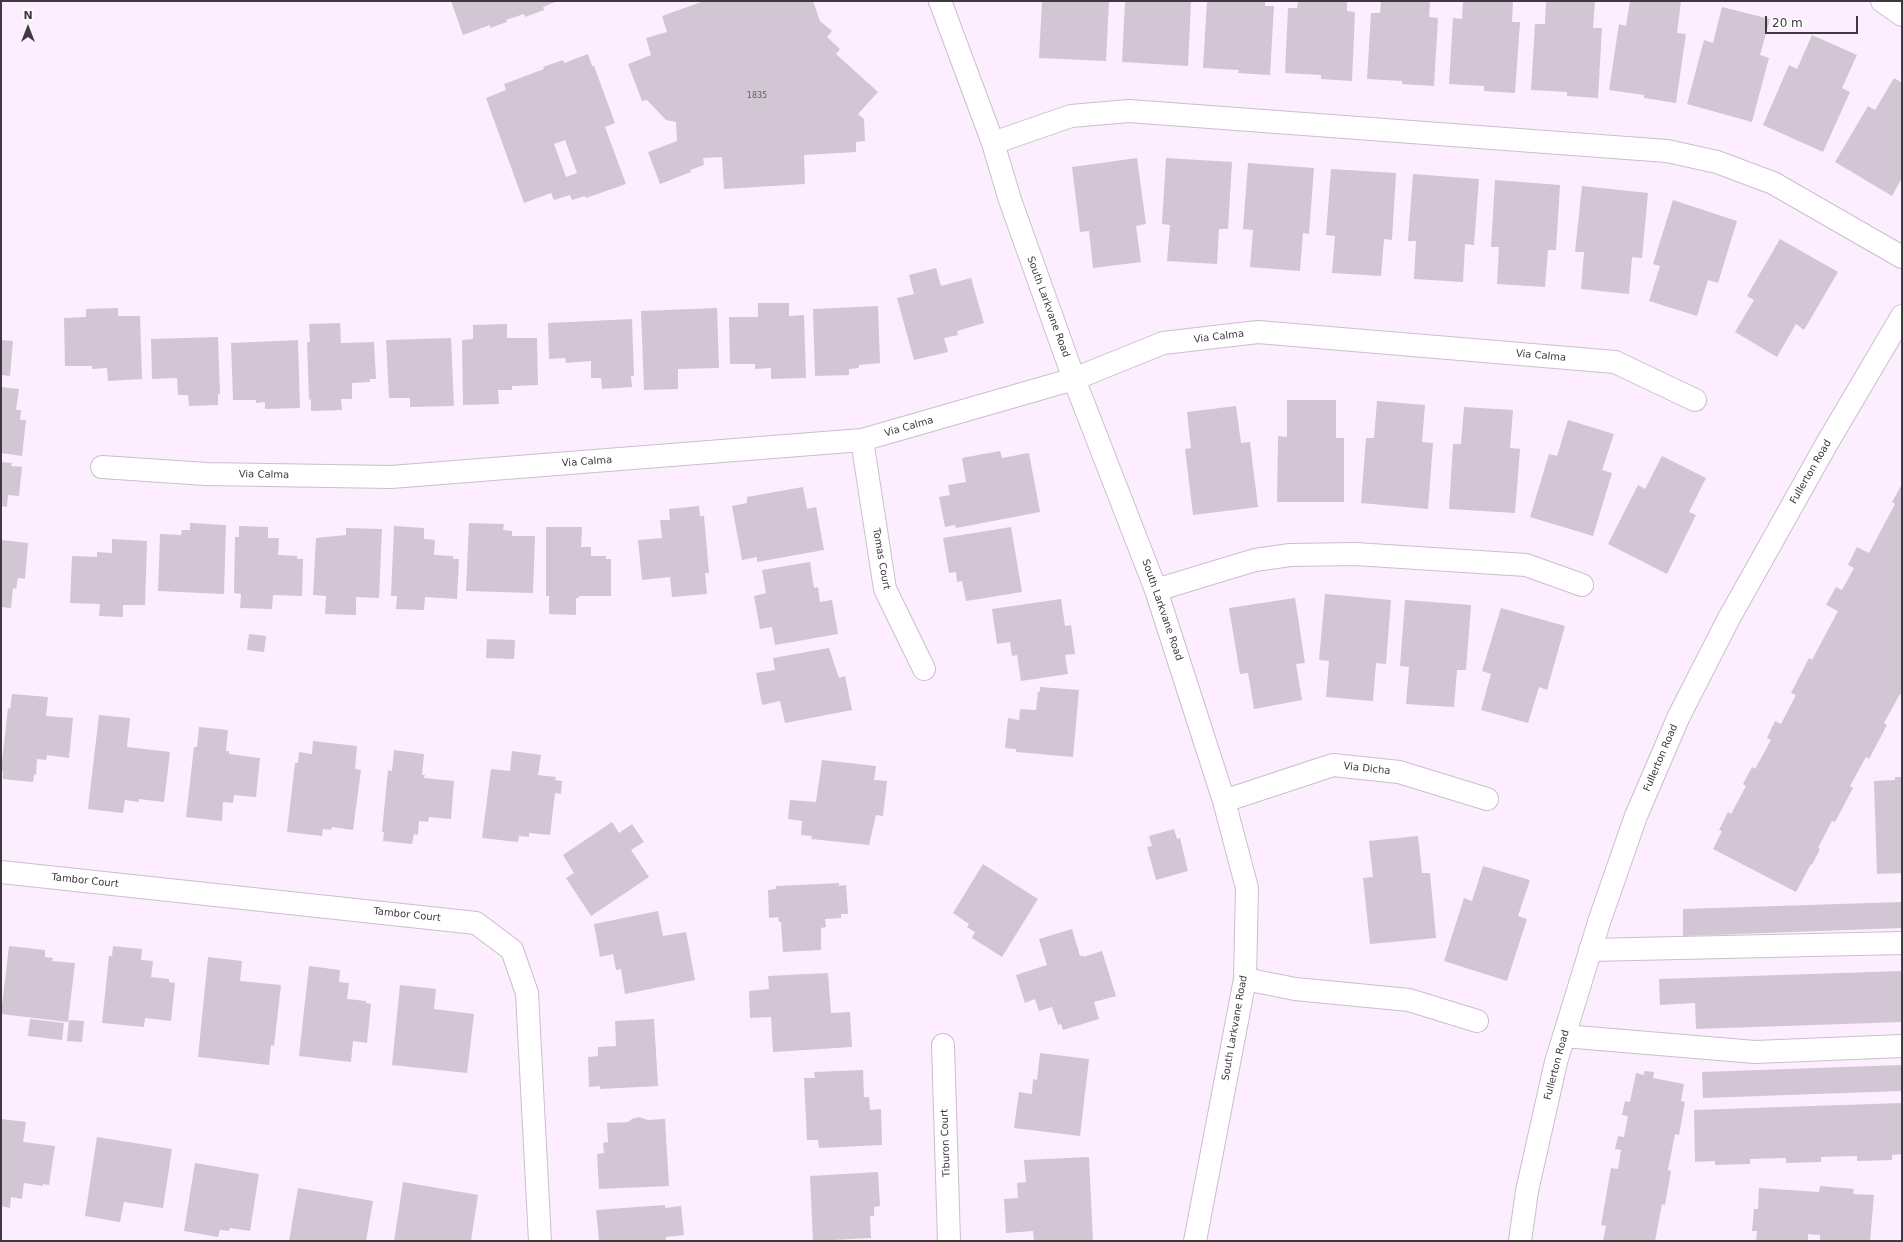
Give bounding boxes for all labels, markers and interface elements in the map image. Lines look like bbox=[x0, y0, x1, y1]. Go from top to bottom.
north arrow bbox=[8, 8, 48, 48]
scale bar bbox=[1767, 8, 1860, 34]
text: N bbox=[23, 9, 33, 22]
text: 20 m bbox=[1772, 16, 1803, 30]
house number: 1835 bbox=[747, 91, 767, 101]
street label: South Larkvane Road bbox=[1024, 255, 1072, 359]
street label: Via Calma bbox=[1193, 328, 1245, 346]
street label: Via Calma bbox=[1515, 348, 1567, 364]
street label: Via Calma bbox=[883, 414, 935, 440]
street label: Fullerton Road bbox=[1788, 438, 1834, 506]
street label: Via Calma bbox=[561, 454, 613, 470]
street label: Via Calma bbox=[239, 469, 289, 481]
street label: Tomas Court bbox=[870, 527, 892, 591]
street label: South Larkvane Road bbox=[1139, 558, 1185, 662]
street label: Fullerton Road bbox=[1641, 723, 1681, 793]
street label: Via Dicha bbox=[1343, 761, 1391, 777]
street label: Tambor Court bbox=[51, 872, 119, 890]
street label: Tambor Court bbox=[373, 906, 441, 924]
street label: South Larkvane Road bbox=[1220, 974, 1250, 1082]
street label: Fullerton Road bbox=[1542, 1029, 1572, 1101]
street label: Tiburon Court bbox=[939, 1109, 953, 1177]

